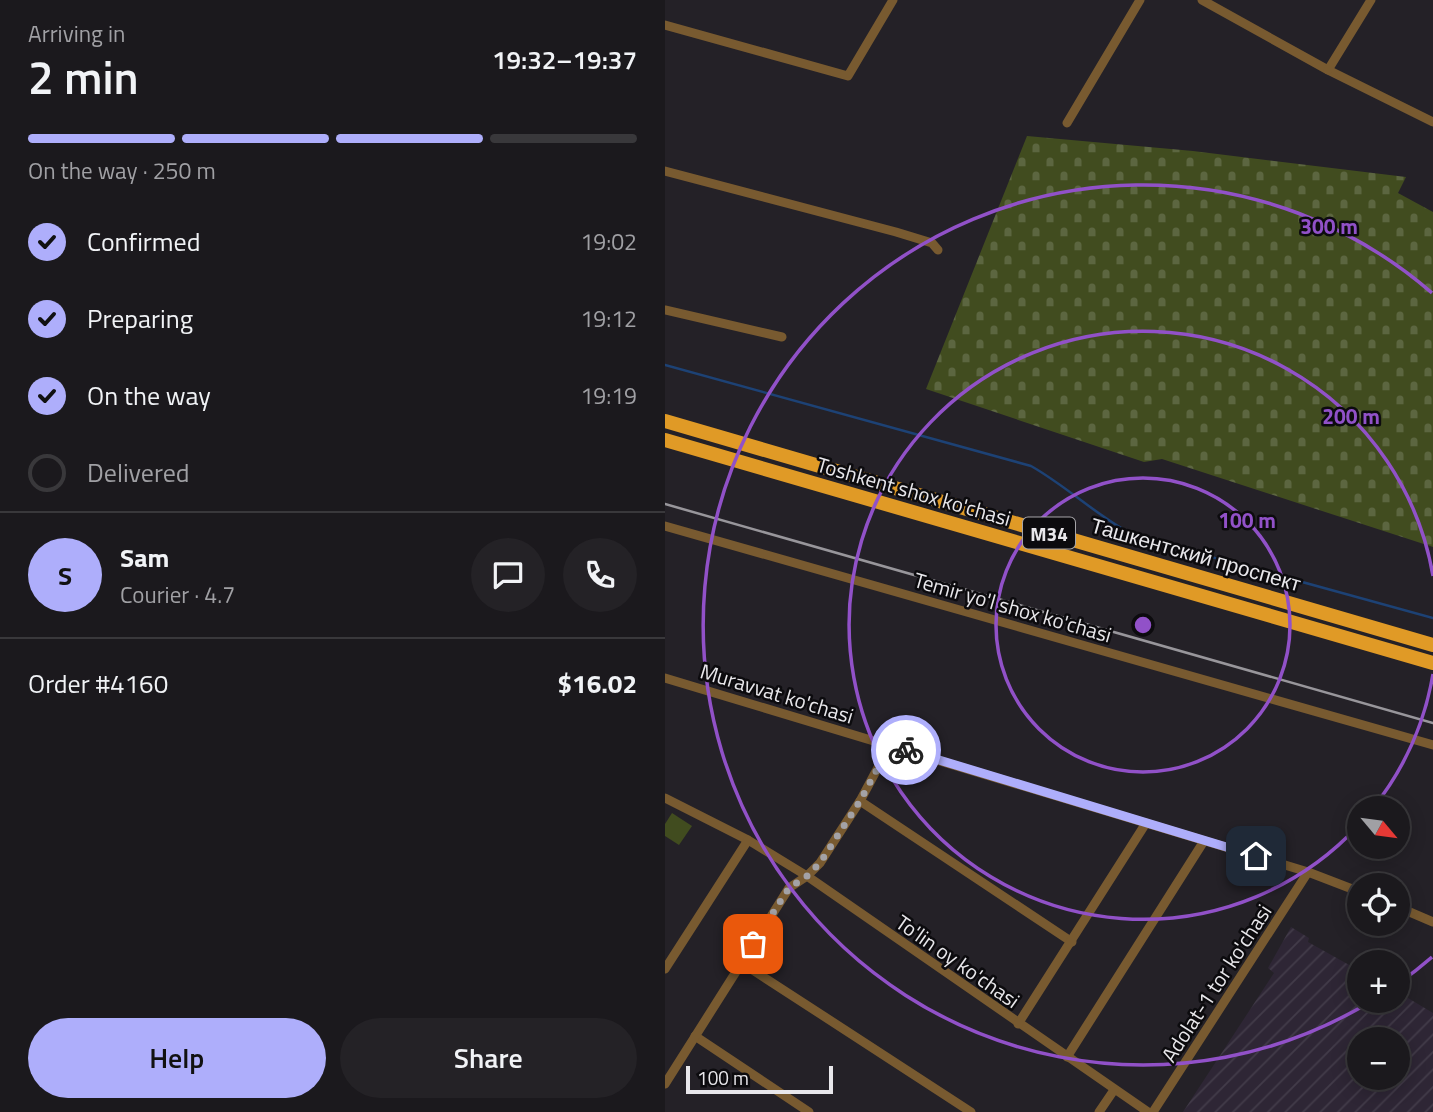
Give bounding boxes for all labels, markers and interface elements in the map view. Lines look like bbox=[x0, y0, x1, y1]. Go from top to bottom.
text: Arriving in bbox=[28, 16, 125, 51]
text: 19:32–19:37 bbox=[492, 40, 637, 79]
text: 2 min bbox=[28, 42, 139, 112]
text: On the way · 250 m bbox=[28, 153, 216, 188]
text: 300 m bbox=[1300, 210, 1358, 242]
text: Confirmed bbox=[87, 222, 201, 261]
icon: check bbox=[28, 223, 66, 261]
text: 19:02 bbox=[580, 224, 637, 259]
text: Preparing bbox=[87, 299, 193, 338]
icon: check bbox=[28, 300, 66, 338]
text: 19:12 bbox=[580, 301, 637, 336]
text: On the way bbox=[87, 376, 211, 415]
icon: check bbox=[28, 377, 66, 415]
text: 19:19 bbox=[580, 378, 637, 413]
text: 200 m bbox=[1322, 400, 1380, 432]
street label: Toshkent shox ko'chasi bbox=[813, 448, 1015, 534]
text: Delivered bbox=[87, 453, 190, 492]
text: 100 m bbox=[1218, 504, 1276, 536]
street label: Ташкентский проспект bbox=[1087, 509, 1305, 599]
road number: M34 bbox=[1023, 518, 1075, 548]
text: Sam bbox=[120, 538, 169, 577]
button: chat bbox=[471, 538, 545, 612]
button: phone bbox=[563, 538, 637, 612]
text: S bbox=[58, 556, 72, 595]
street label: Temir yo'l shox ko'chasi bbox=[910, 563, 1116, 651]
text: Courier · 4.7 bbox=[120, 577, 235, 612]
centre of rings bbox=[1131, 613, 1155, 637]
street label: Muravvat ko'chasi bbox=[696, 654, 858, 732]
text: Order #4160 bbox=[28, 664, 168, 703]
text: $16.02 bbox=[558, 664, 637, 703]
courier bbox=[871, 715, 941, 785]
icon: bike bbox=[887, 731, 925, 769]
north arrow bbox=[1347, 796, 1411, 859]
map controls bbox=[1347, 796, 1410, 1090]
pin bbox=[1226, 826, 1286, 886]
icon: home bbox=[1237, 837, 1275, 875]
button: locate bbox=[1347, 873, 1410, 936]
street label: Adolat-1 tor ko'chasi bbox=[1153, 898, 1279, 1068]
street label: To'lin oy ko'chasi bbox=[889, 906, 1027, 1016]
pin bbox=[723, 914, 783, 974]
icon: bag bbox=[734, 925, 772, 963]
button: + bbox=[1347, 950, 1410, 1013]
button: Help bbox=[28, 1018, 326, 1098]
button: Share bbox=[340, 1018, 637, 1098]
button: − bbox=[1347, 1027, 1410, 1090]
scale bar bbox=[686, 1063, 833, 1095]
text: 100 m bbox=[697, 1063, 749, 1092]

